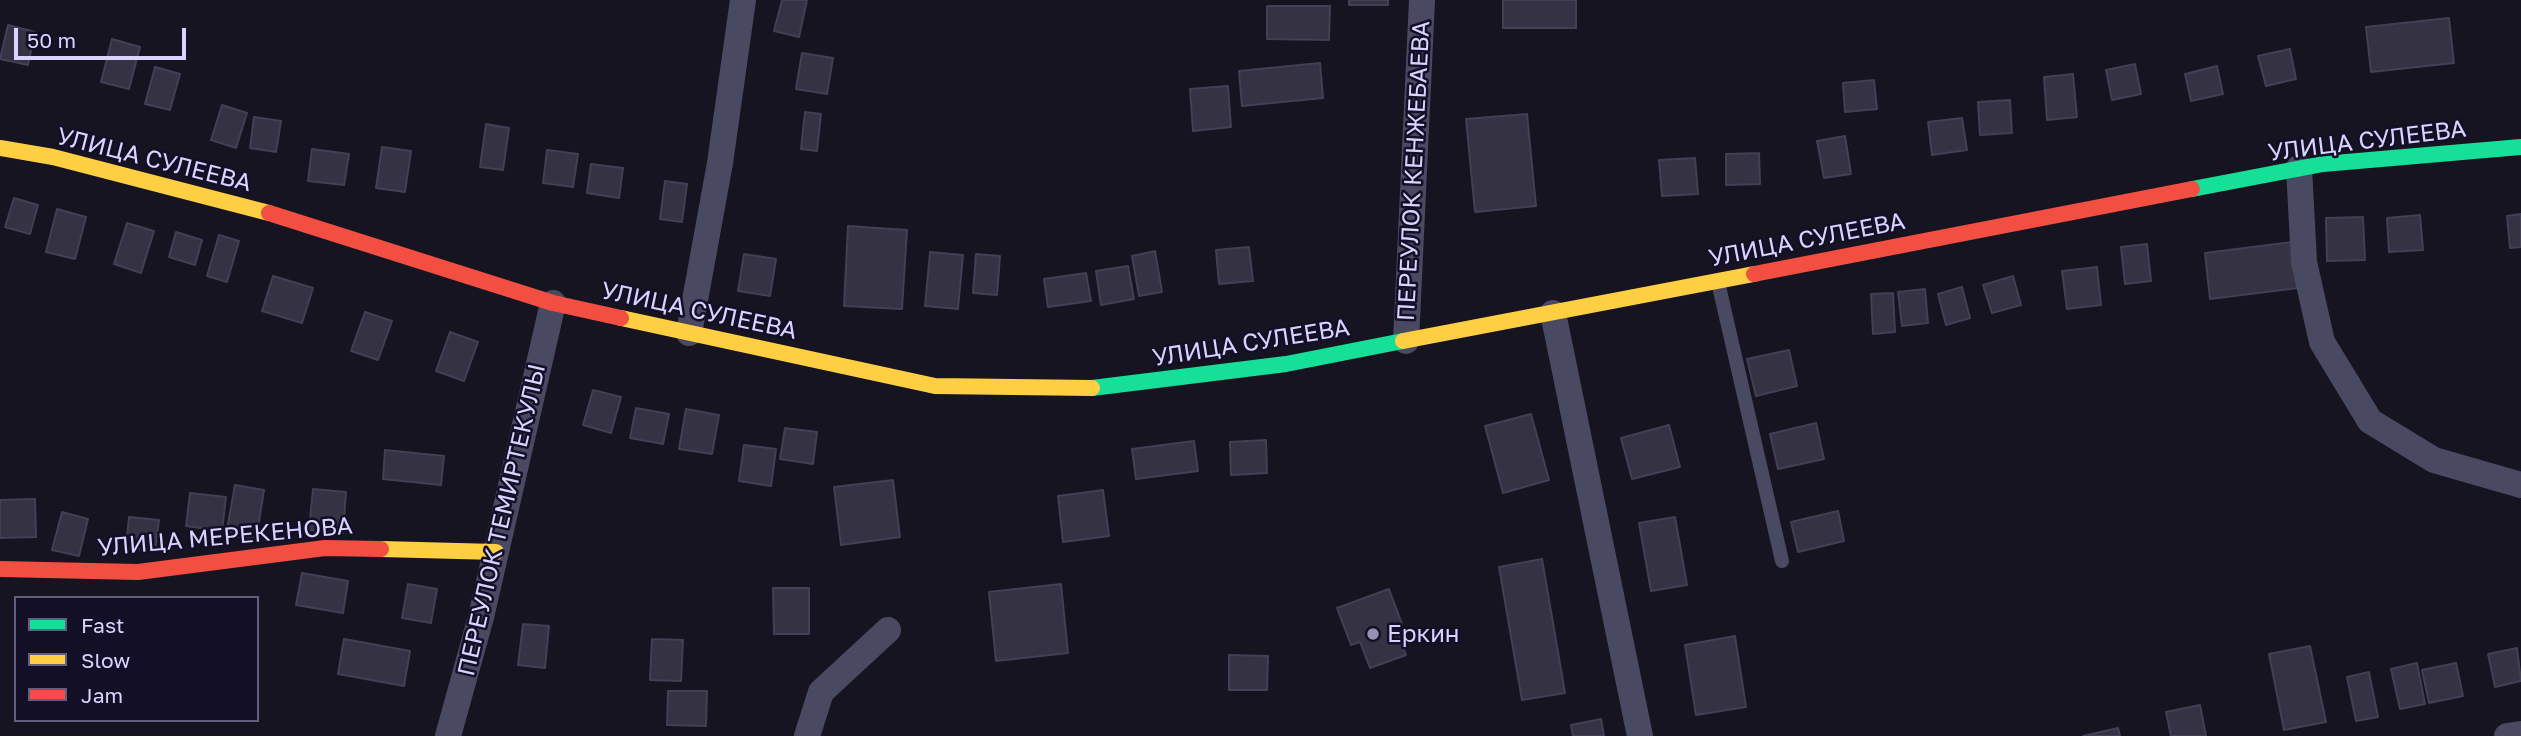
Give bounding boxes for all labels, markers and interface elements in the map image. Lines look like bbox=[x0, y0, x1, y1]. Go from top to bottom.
scale bar bbox=[18, 14, 189, 58]
street label: ПЕРЕУЛОК КЕНЖЕБАЕВА bbox=[1392, 20, 1436, 322]
text: 50 m bbox=[27, 27, 76, 53]
street label: УЛИЦА СУЛЕЕВА bbox=[2266, 115, 2468, 167]
street label: УЛИЦА СУЛЕЕВА bbox=[54, 122, 254, 198]
street label: УЛИЦА СУЛЕЕВА bbox=[1706, 207, 1908, 273]
street label: УЛИЦА СУЛЕЕВА bbox=[598, 276, 800, 346]
street label: УЛИЦА СУЛЕЕВА bbox=[1150, 313, 1352, 373]
street label: ПЕРЕУЛОК ТЕМИРТЕКУЛЫ bbox=[452, 361, 552, 679]
street label: УЛИЦА МЕРЕКЕНОВА bbox=[96, 512, 354, 562]
legend bbox=[14, 596, 259, 722]
text: Fast bbox=[81, 612, 124, 638]
place label: Еркин bbox=[1387, 620, 1459, 648]
marker: Еркин bbox=[1365, 626, 1381, 642]
text: Slow bbox=[81, 647, 130, 673]
text: Jam bbox=[81, 682, 123, 708]

